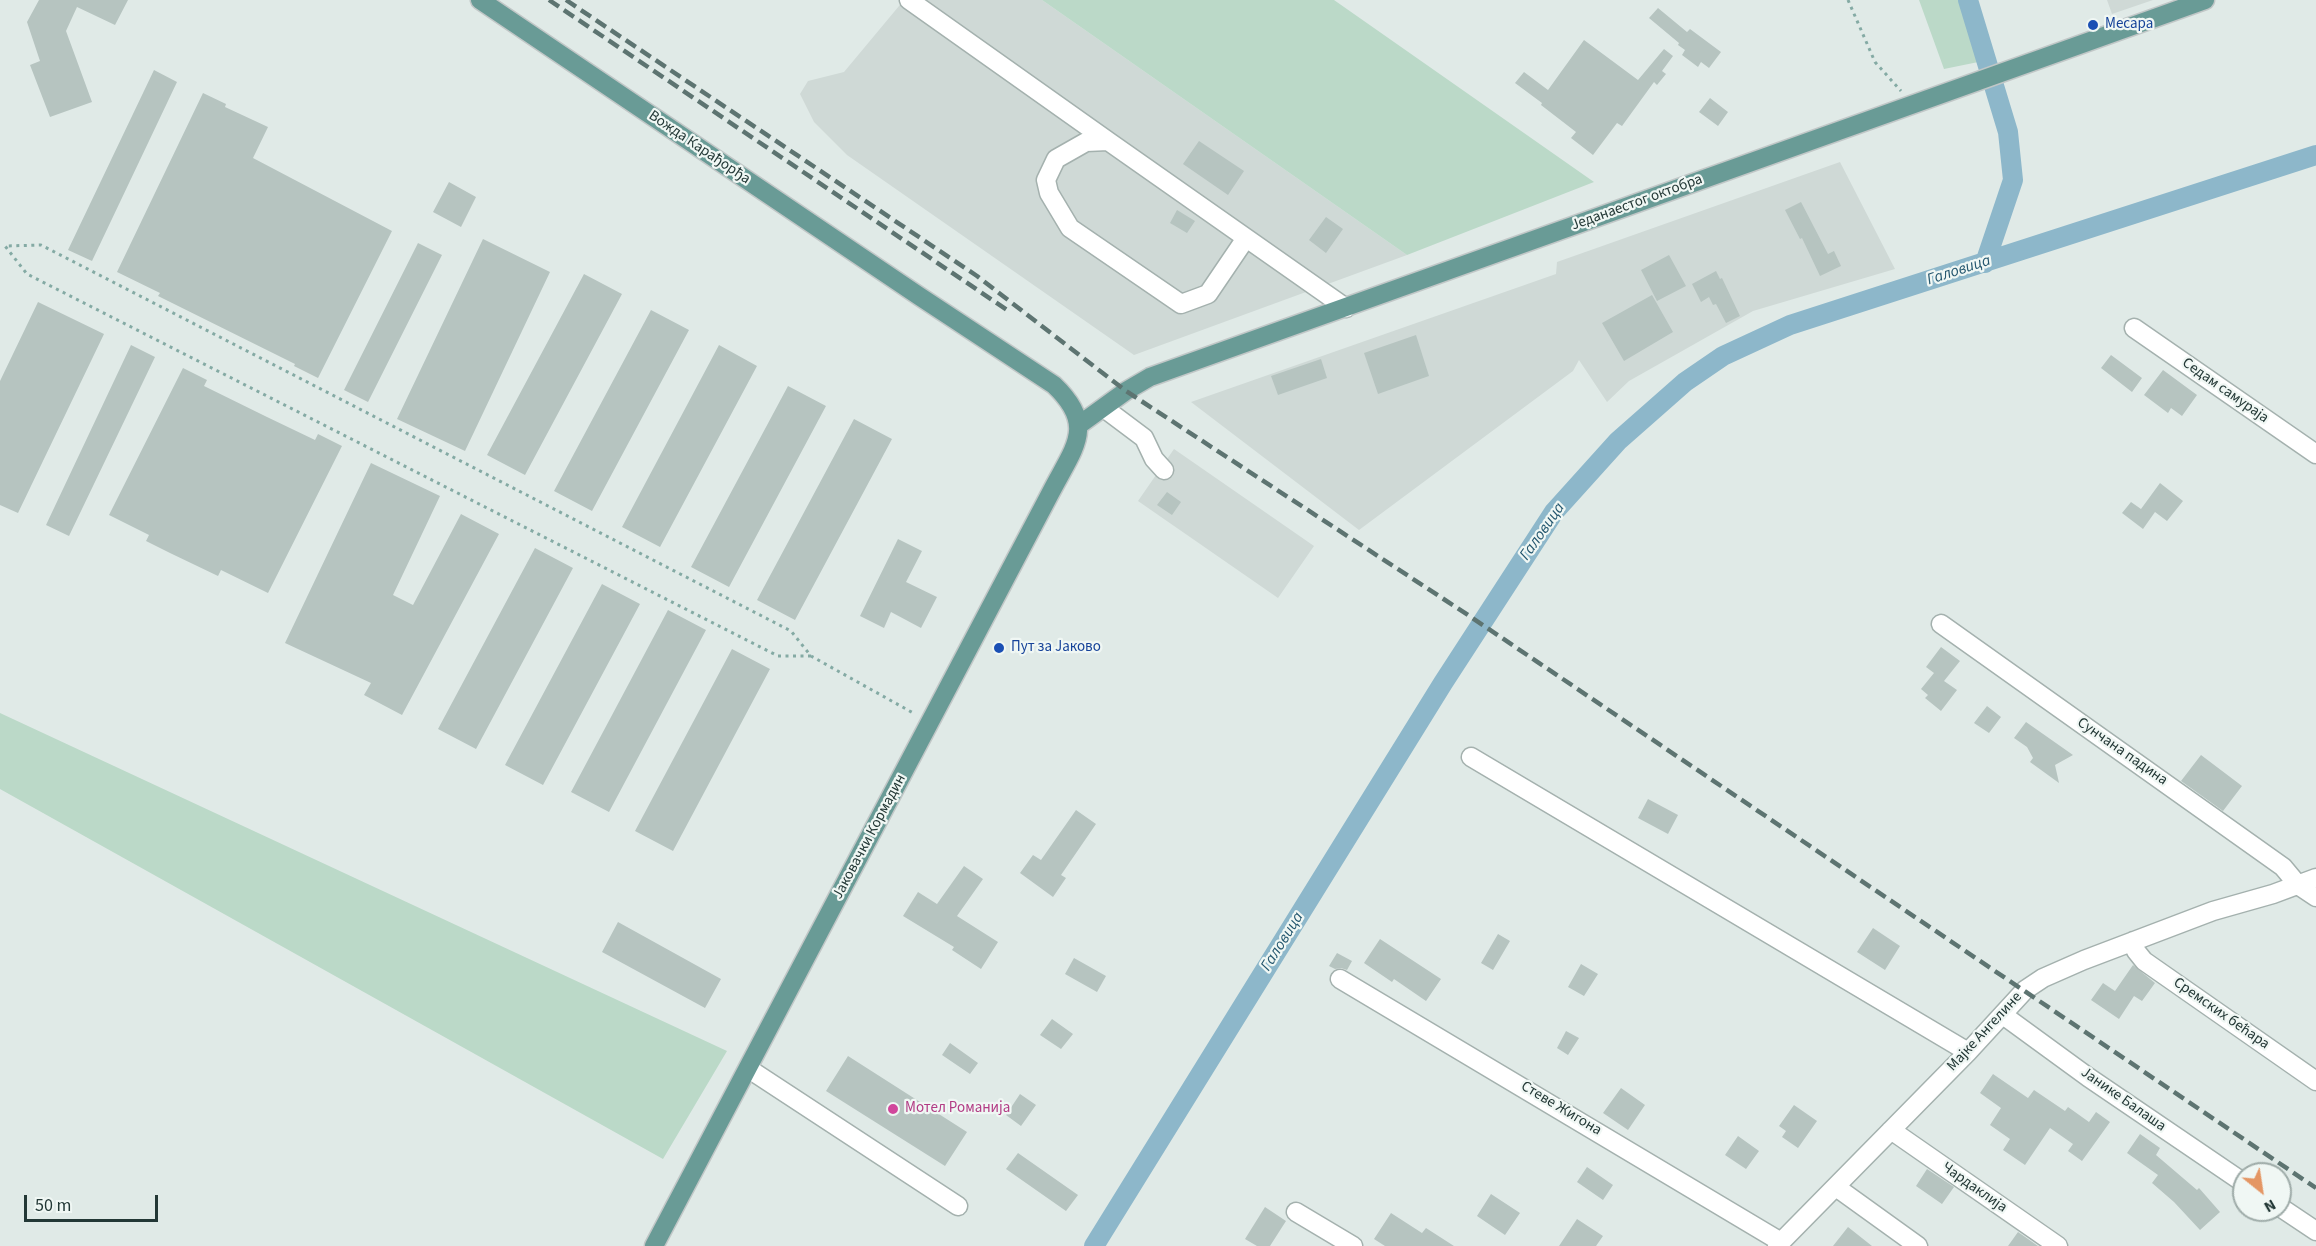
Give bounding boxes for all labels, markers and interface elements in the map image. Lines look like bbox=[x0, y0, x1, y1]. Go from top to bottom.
place label: Месара bbox=[2105, 16, 2153, 34]
marker: Месара bbox=[2086, 18, 2100, 32]
street label: Вожда Карађорђа bbox=[645, 107, 753, 189]
street label: Једанаестог октобра bbox=[1569, 171, 1705, 235]
water label: Галовица bbox=[1925, 252, 1993, 290]
street label: Седам самураја bbox=[2178, 354, 2272, 428]
water label: Галовица bbox=[1516, 500, 1570, 564]
place label: Пут за Јаково bbox=[1011, 639, 1101, 657]
marker: Пут за Јаково bbox=[992, 641, 1006, 655]
street label: Сунчана падина bbox=[2073, 714, 2171, 790]
street label: Јаковачки Кормадин bbox=[829, 771, 911, 903]
water label: Галовица bbox=[1257, 909, 1309, 975]
street label: Сремских бећара bbox=[2169, 974, 2273, 1054]
street label: Мајке Ангелине bbox=[1944, 989, 2026, 1075]
street label: Јанике Балаша bbox=[2077, 1064, 2169, 1136]
street label: Стеве Жигона bbox=[1517, 1078, 1605, 1140]
place label: Мотел Романија bbox=[905, 1100, 1010, 1118]
marker: Мотел Романија bbox=[886, 1102, 900, 1116]
street label: Чардаклија bbox=[1938, 1159, 2010, 1217]
north arrow bbox=[2232, 1162, 2292, 1222]
scale bar bbox=[27, 1183, 160, 1221]
text: 50 m bbox=[35, 1193, 71, 1218]
text: N bbox=[2260, 1194, 2280, 1218]

